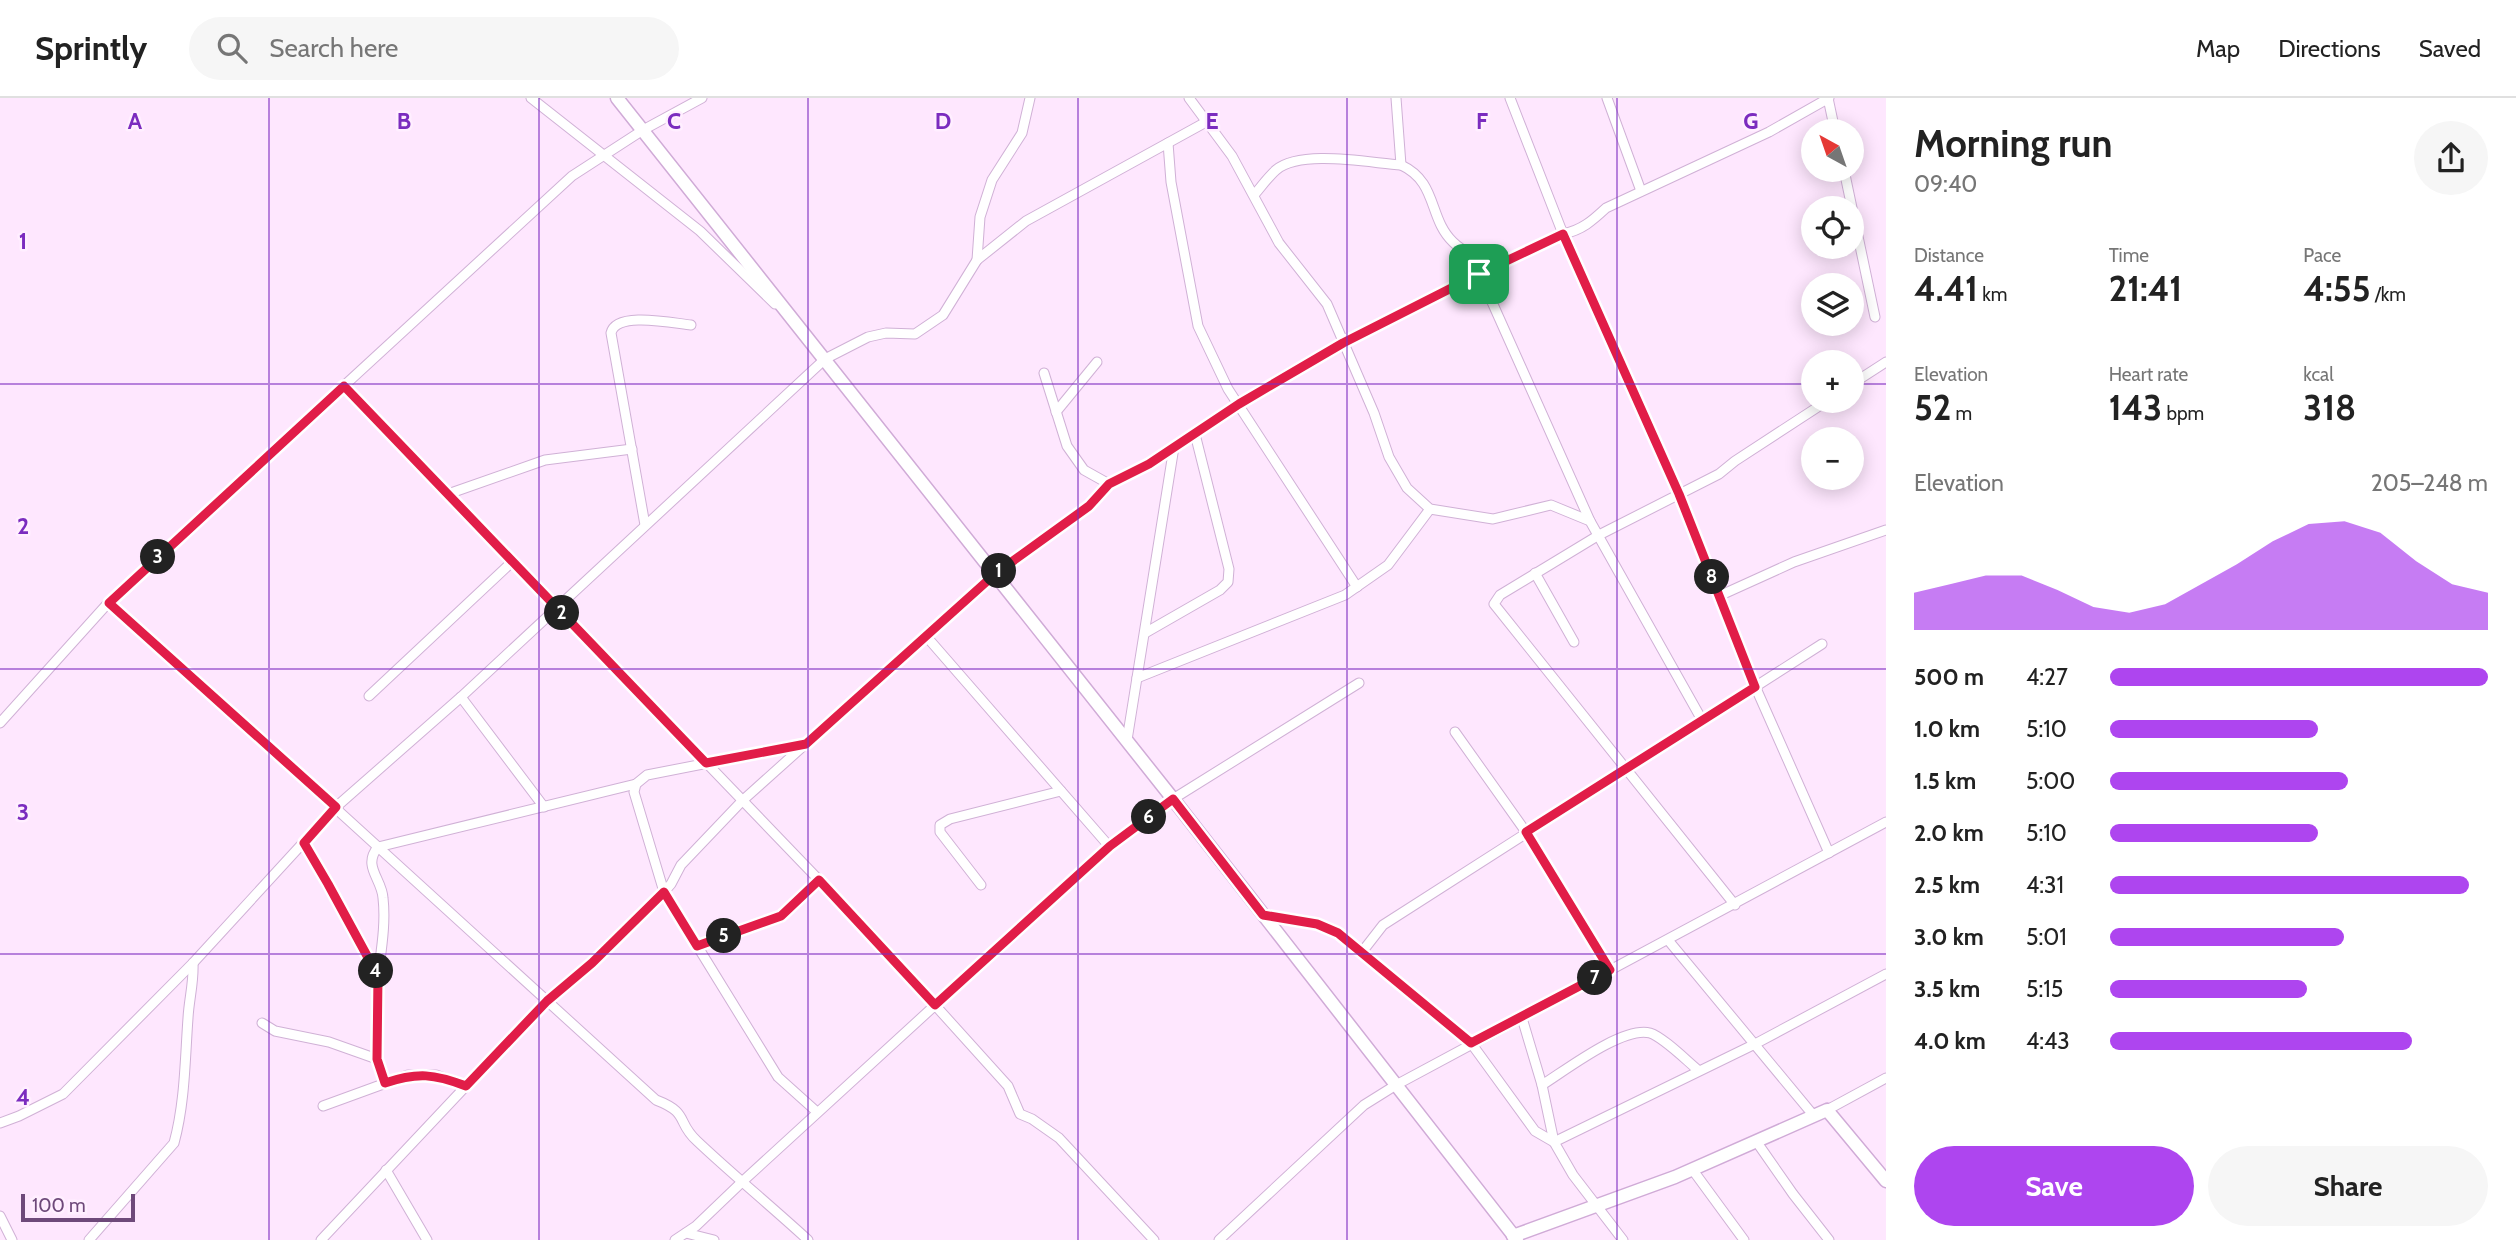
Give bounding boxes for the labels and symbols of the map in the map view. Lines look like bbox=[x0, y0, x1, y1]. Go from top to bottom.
text: A bbox=[128, 107, 143, 135]
text: B bbox=[397, 107, 411, 135]
text: C bbox=[667, 107, 681, 135]
text: D bbox=[935, 107, 951, 135]
text: E bbox=[1205, 107, 1219, 135]
text: F bbox=[1476, 107, 1488, 135]
text: G bbox=[1743, 107, 1759, 135]
north arrow bbox=[1801, 119, 1864, 182]
text: 1 bbox=[19, 227, 27, 255]
pin bbox=[1449, 244, 1509, 304]
text: 2 bbox=[17, 512, 29, 540]
pin: 3 bbox=[140, 540, 176, 574]
pin: 1 bbox=[982, 554, 1016, 588]
pin: 8 bbox=[1694, 560, 1730, 594]
pin: 2 bbox=[544, 596, 580, 630]
text: 3 bbox=[17, 798, 29, 826]
pin: 6 bbox=[1132, 800, 1166, 834]
pin: 5 bbox=[706, 918, 742, 954]
pin: 4 bbox=[358, 954, 394, 988]
pin: 7 bbox=[1578, 960, 1612, 996]
text: 4 bbox=[16, 1083, 30, 1111]
scale bar bbox=[21, 1191, 135, 1223]

